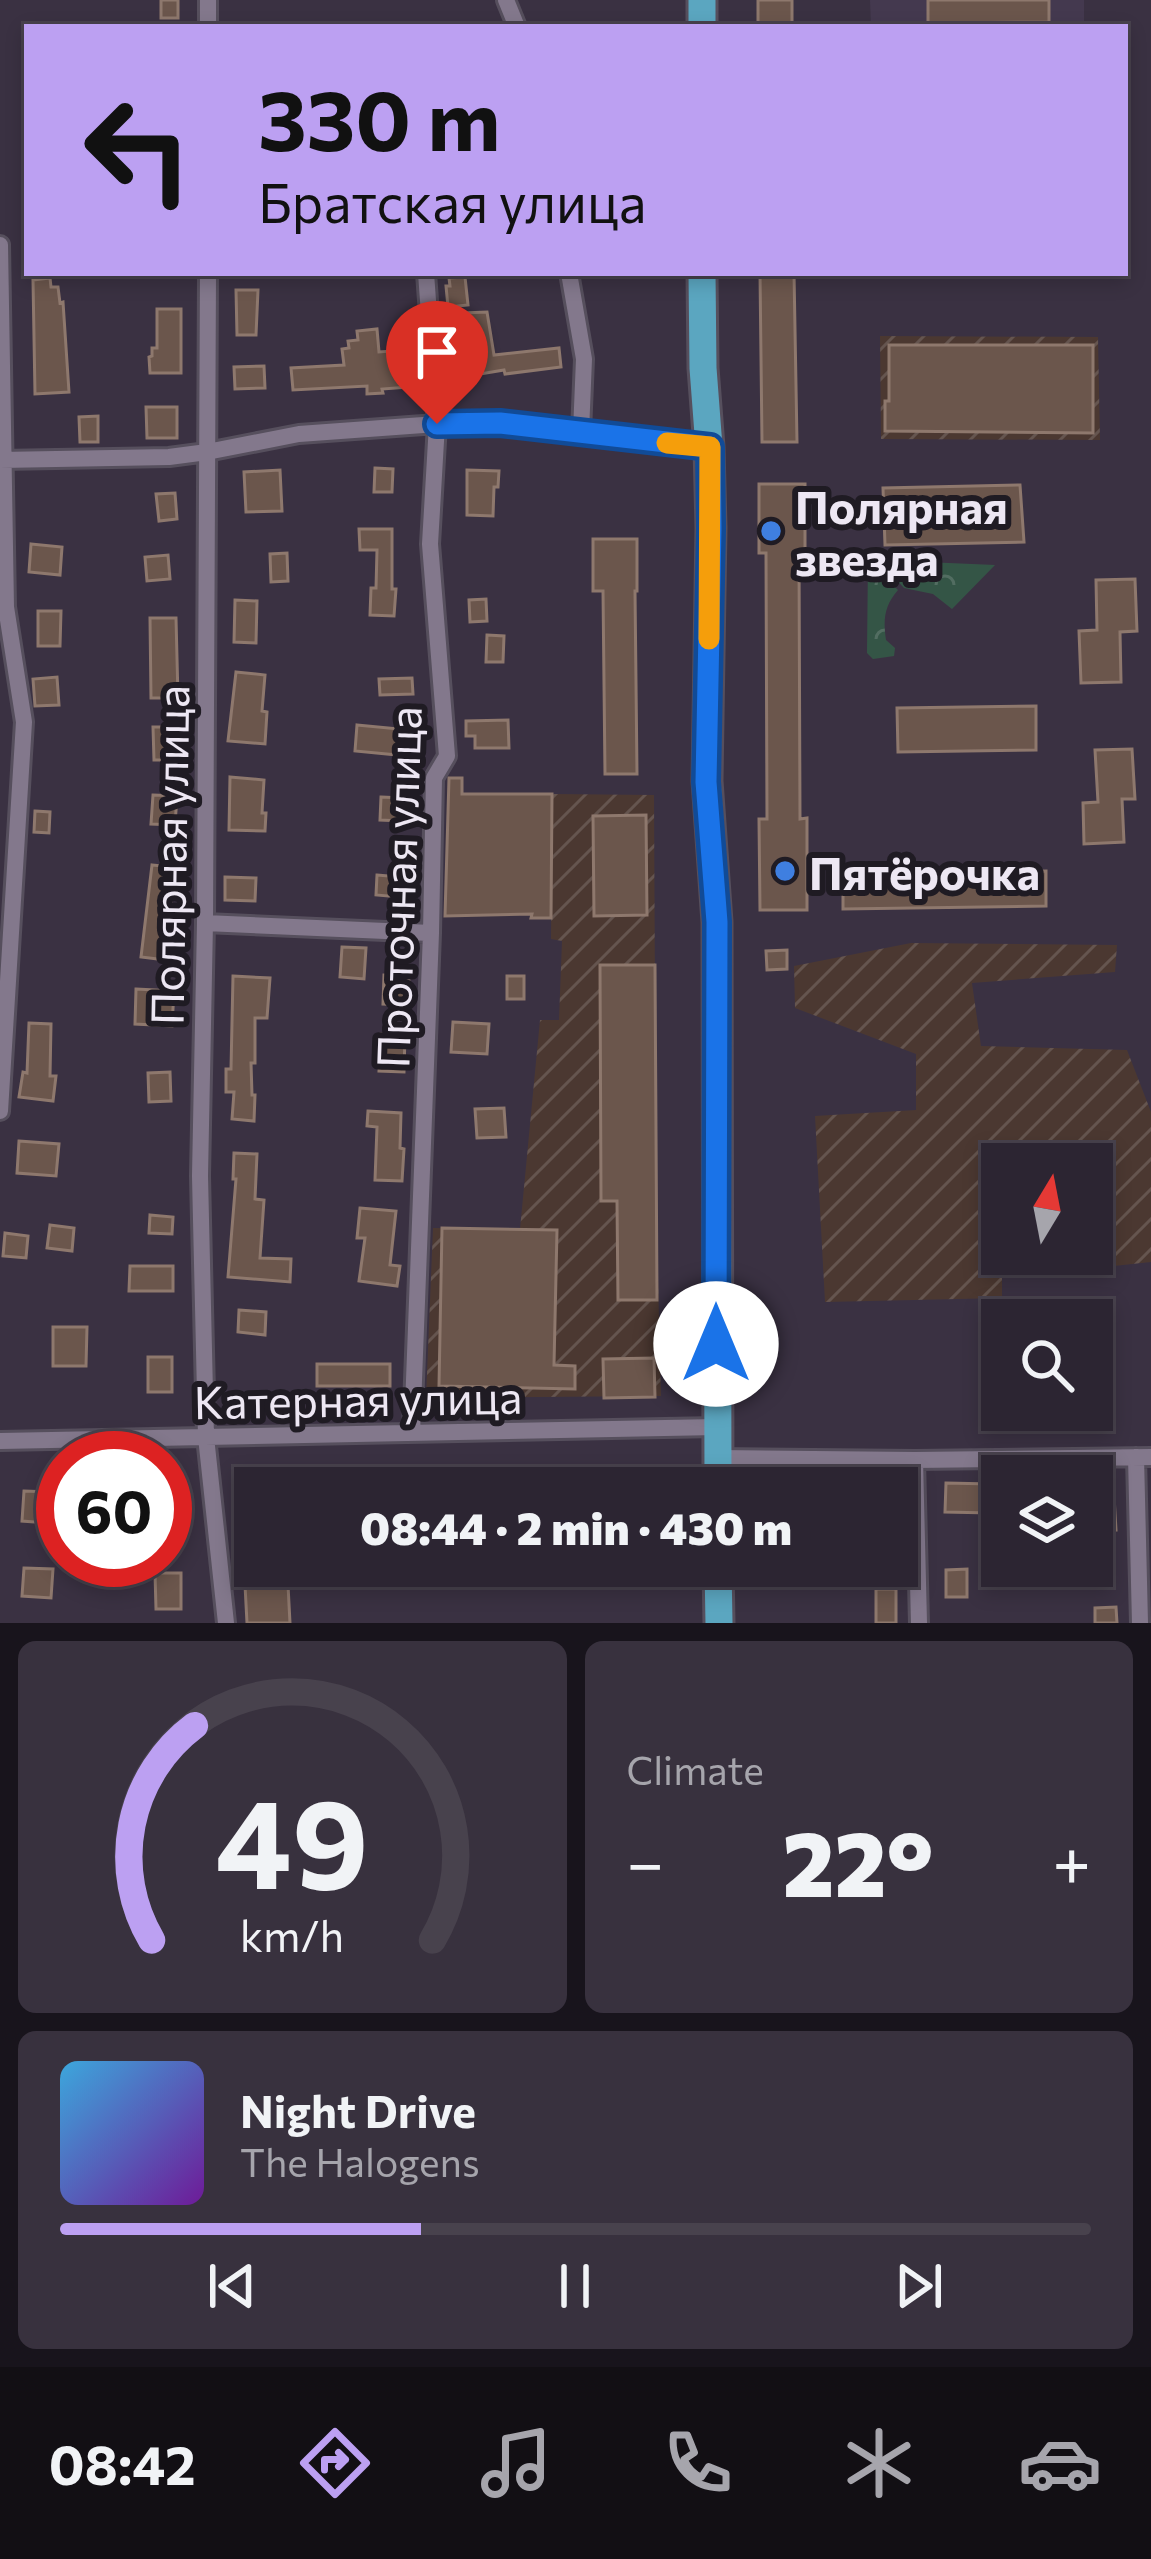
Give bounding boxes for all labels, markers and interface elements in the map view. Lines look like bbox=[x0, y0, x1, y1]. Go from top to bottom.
text: 330 m bbox=[258, 66, 501, 168]
icon: left bbox=[60, 72, 216, 228]
text: Братская улица bbox=[258, 168, 646, 234]
pin bbox=[386, 301, 488, 424]
icon: arrive bbox=[404, 319, 470, 385]
place label: Полярная звезда bbox=[795, 478, 1008, 585]
marker: Полярная звезда bbox=[758, 518, 784, 544]
street label: Полярная улица bbox=[138, 684, 198, 1026]
street label: Проточная улица bbox=[363, 705, 431, 1069]
place label: Пятёрочка bbox=[809, 844, 1040, 899]
marker: Пятёрочка bbox=[772, 858, 798, 884]
north arrow bbox=[981, 1143, 1113, 1275]
map controls bbox=[981, 1143, 1113, 1587]
position arrow bbox=[653, 1281, 779, 1407]
button: search bbox=[981, 1299, 1113, 1431]
street label: Катерная улица bbox=[193, 1368, 523, 1428]
speed limit sign: 60 bbox=[36, 1431, 192, 1587]
button: layers bbox=[981, 1455, 1113, 1587]
text: 08:44 · 2 min · 430 m bbox=[360, 1499, 792, 1554]
text: Climate bbox=[627, 1745, 764, 1793]
text: 49 bbox=[215, 1762, 369, 1915]
text: 22° bbox=[782, 1805, 934, 1916]
text: − bbox=[627, 1820, 664, 1901]
text: + bbox=[1052, 1820, 1091, 1901]
text: km/h bbox=[240, 1908, 344, 1961]
text: Night Drive bbox=[240, 2082, 476, 2137]
text: The Halogens bbox=[240, 2137, 480, 2185]
icon: previous bbox=[199, 2253, 265, 2319]
icon: pause bbox=[542, 2253, 608, 2319]
icon: next bbox=[886, 2253, 952, 2319]
icon: directions bbox=[293, 2421, 377, 2505]
icon: music bbox=[474, 2421, 558, 2505]
icon: phone bbox=[656, 2421, 740, 2505]
icon: climate bbox=[837, 2421, 921, 2505]
icon: car bbox=[1018, 2421, 1102, 2505]
text: 08:42 bbox=[49, 2430, 196, 2496]

